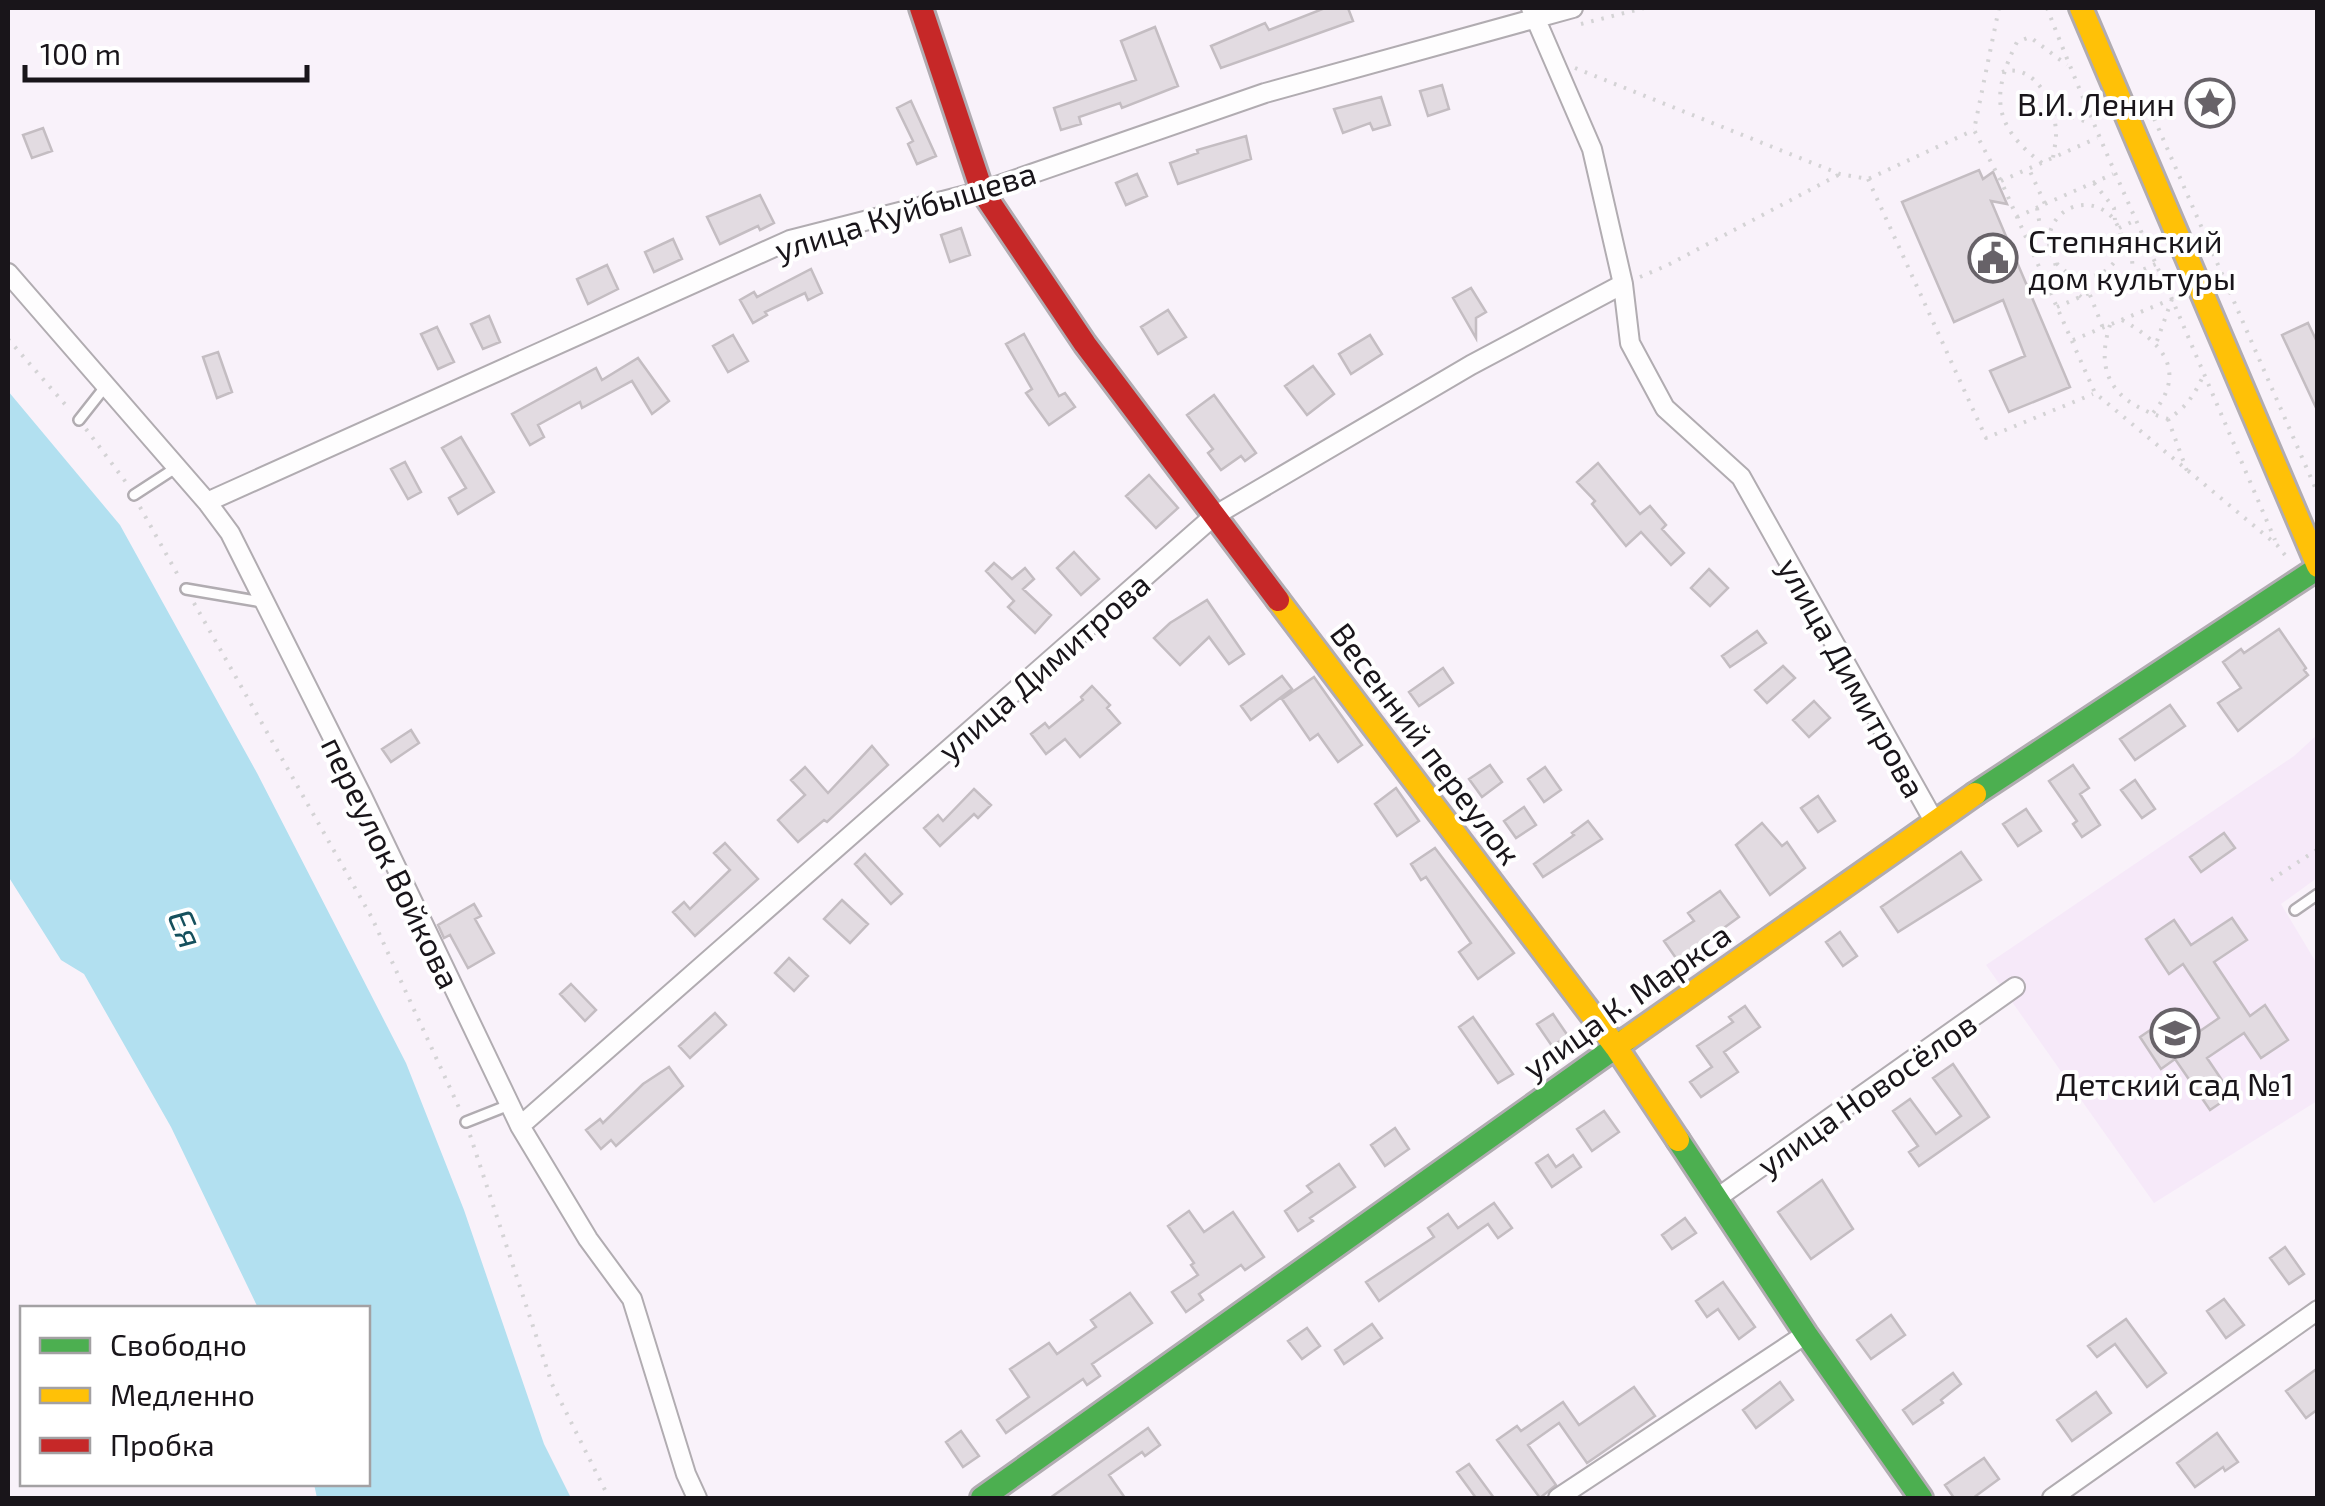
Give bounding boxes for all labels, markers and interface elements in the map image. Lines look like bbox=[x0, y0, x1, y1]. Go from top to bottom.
scale bar bbox=[25, 20, 308, 82]
text: 100 m bbox=[40, 35, 121, 71]
place icon: В.И. Ленин bbox=[2184, 77, 2236, 129]
place label: В.И. Ленин bbox=[2017, 84, 2175, 122]
street label: улица Куйбышева bbox=[770, 152, 1040, 269]
place label: Степнянский дом культуры bbox=[2028, 221, 2236, 297]
public building icon: Степнянский дом культуры bbox=[1967, 232, 2019, 284]
street label: улица Димитрова bbox=[1770, 551, 1935, 804]
street label: улица Димитрова bbox=[929, 564, 1157, 769]
street label: Весенний переулок bbox=[1323, 615, 1530, 872]
street label: переулок Войкова bbox=[314, 730, 469, 995]
water label: Ея bbox=[160, 902, 214, 954]
street label: улица К. Маркса bbox=[1515, 914, 1738, 1087]
street label: улица Новосёлов bbox=[1749, 1003, 1984, 1184]
school or university icon: Детский сад №1 bbox=[2149, 1007, 2201, 1059]
place label: Детский сад №1 bbox=[2056, 1064, 2294, 1102]
legend bbox=[20, 1306, 370, 1486]
text: Свободно bbox=[110, 1326, 247, 1362]
text: Медленно bbox=[110, 1376, 255, 1412]
text: Пробка bbox=[110, 1426, 215, 1462]

